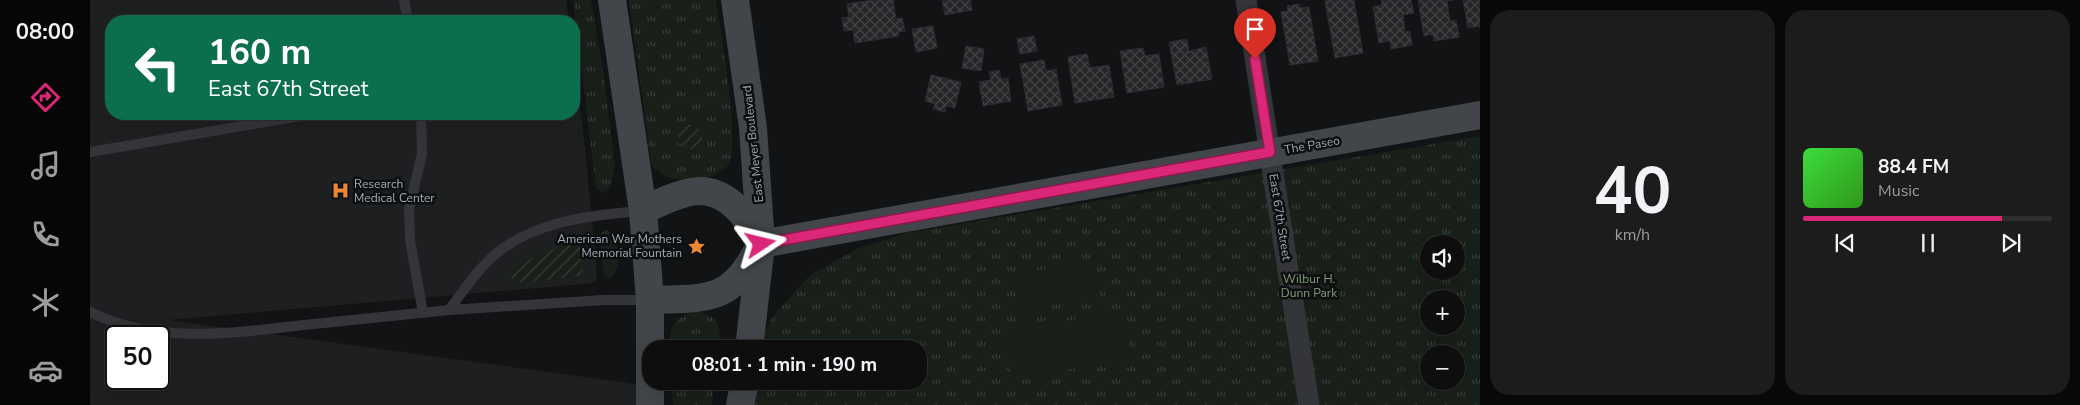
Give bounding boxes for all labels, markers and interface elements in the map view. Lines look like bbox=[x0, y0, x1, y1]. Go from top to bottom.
pin bbox=[1234, 8, 1276, 59]
icon: arrive bbox=[1241, 15, 1269, 43]
text: 08:00 bbox=[16, 17, 74, 47]
text: 160 m bbox=[208, 29, 311, 76]
icon: left bbox=[125, 35, 190, 100]
text: East 67th Street bbox=[208, 74, 368, 104]
icon: directions bbox=[28, 80, 63, 115]
street label: East Meyer Boulevard bbox=[739, 85, 767, 203]
street label: The Paseo bbox=[1283, 132, 1341, 158]
text: 40 bbox=[1593, 147, 1672, 236]
icon: music bbox=[28, 148, 63, 183]
text: 88.4 FM bbox=[1878, 154, 1949, 180]
street label: East 67th Street bbox=[1265, 173, 1295, 262]
place label: Research Medical Center bbox=[354, 176, 435, 206]
text: Music bbox=[1878, 180, 1919, 202]
hospital icon: Research Medical Center bbox=[330, 181, 350, 201]
icon: phone bbox=[28, 217, 63, 252]
position arrow bbox=[734, 217, 786, 269]
text: km/h bbox=[1615, 224, 1650, 246]
icon: previous bbox=[1831, 229, 1859, 257]
icon: pause bbox=[1914, 229, 1942, 257]
icon: next bbox=[1997, 229, 2025, 257]
place label: American War Mothers Memorial Fountain bbox=[557, 231, 682, 261]
map controls bbox=[1420, 235, 1465, 390]
button: sound bbox=[1420, 235, 1465, 280]
place icon: American War Mothers Memorial Fountain bbox=[686, 236, 706, 256]
park label: Wilbur H. Dunn Park bbox=[1281, 271, 1338, 301]
icon: climate bbox=[28, 285, 63, 320]
button: + bbox=[1420, 290, 1465, 335]
speed limit sign: 50 bbox=[105, 325, 170, 390]
button: − bbox=[1420, 345, 1465, 390]
text: 08:01 · 1 min · 190 m bbox=[692, 352, 877, 378]
icon: car bbox=[28, 353, 63, 388]

